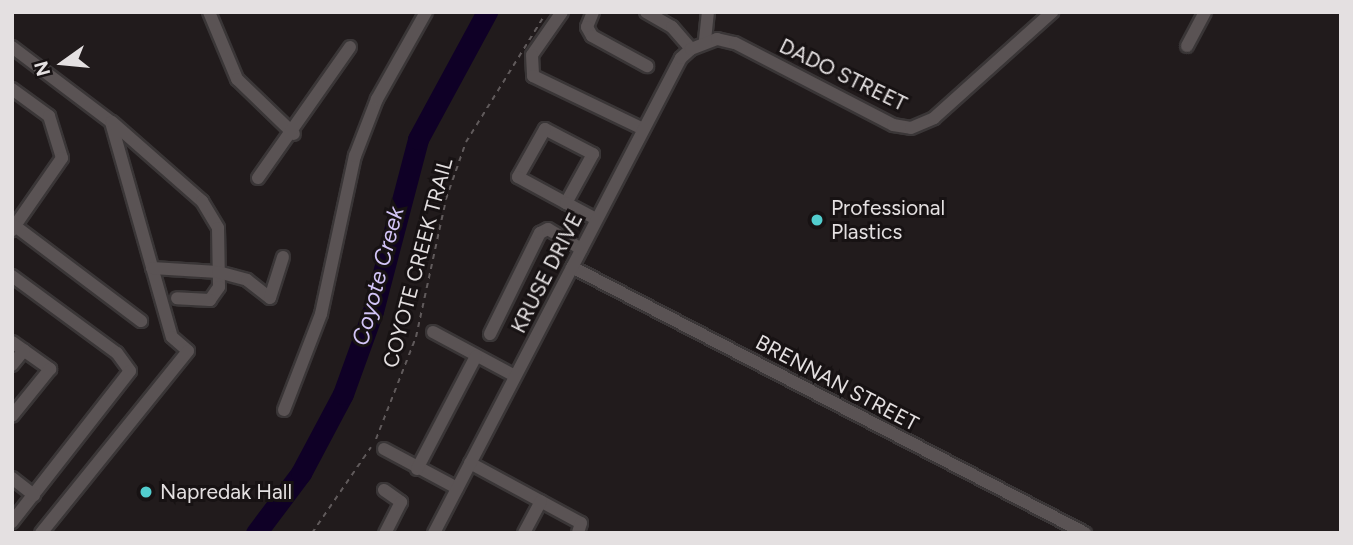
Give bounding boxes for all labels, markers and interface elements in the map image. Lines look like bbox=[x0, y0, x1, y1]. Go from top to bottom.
north arrow bbox=[28, 28, 98, 98]
street label: DADO STREET bbox=[775, 33, 911, 117]
text: N bbox=[29, 58, 55, 79]
street label: COYOTE CREEK TRAIL bbox=[378, 155, 458, 371]
place label: Professional Plastics bbox=[831, 195, 945, 245]
water label: Coyote Creek bbox=[346, 204, 410, 348]
street label: KRUSE DRIVE bbox=[506, 209, 588, 337]
marker: Professional Plastics bbox=[809, 212, 825, 228]
street label: BRENNAN STREET bbox=[751, 329, 923, 437]
place label: Napredak Hall bbox=[160, 479, 292, 505]
marker: Napredak Hall bbox=[138, 484, 154, 500]

